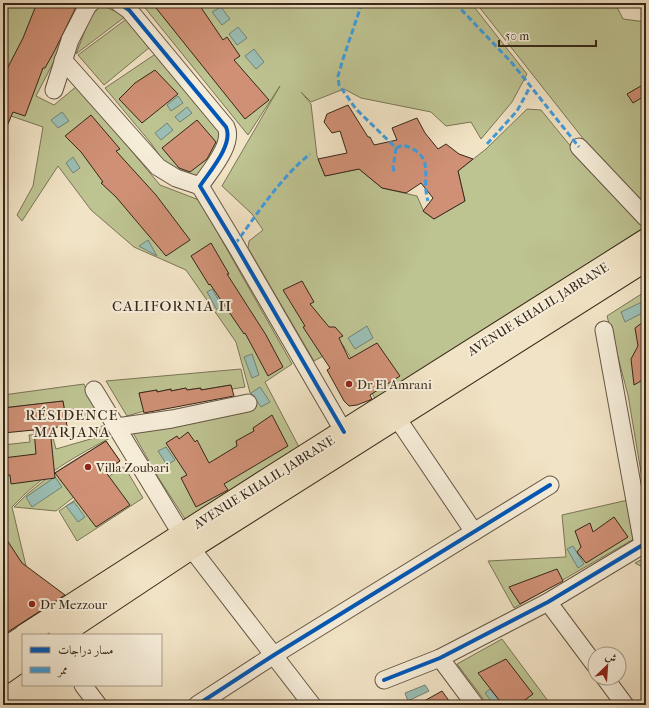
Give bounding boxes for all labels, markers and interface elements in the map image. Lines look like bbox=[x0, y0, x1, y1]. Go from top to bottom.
scale bar bbox=[499, 22, 596, 48]
text: 50 m bbox=[505, 29, 529, 43]
street label: AVENUE KHALIL JABRANE bbox=[464, 259, 611, 359]
district label: CALIFORNIA II bbox=[112, 297, 232, 315]
place label: Dr El Amrani bbox=[357, 377, 432, 392]
marker: Dr El Amrani bbox=[344, 379, 354, 389]
district label: RÉSIDENCE MARJANA bbox=[25, 406, 119, 441]
street label: AVENUE KHALIL JABRANE bbox=[190, 432, 337, 532]
place label: Villa Zoubari bbox=[95, 460, 169, 475]
marker: Villa Zoubari bbox=[83, 462, 93, 472]
place label: Dr Mezzour bbox=[40, 597, 108, 612]
marker: Dr Mezzour bbox=[27, 599, 37, 609]
legend bbox=[22, 634, 162, 686]
text: مسار دراجات bbox=[58, 643, 114, 657]
north arrow bbox=[587, 646, 627, 686]
text: ش bbox=[603, 649, 619, 666]
text: ممر bbox=[56, 663, 68, 678]

